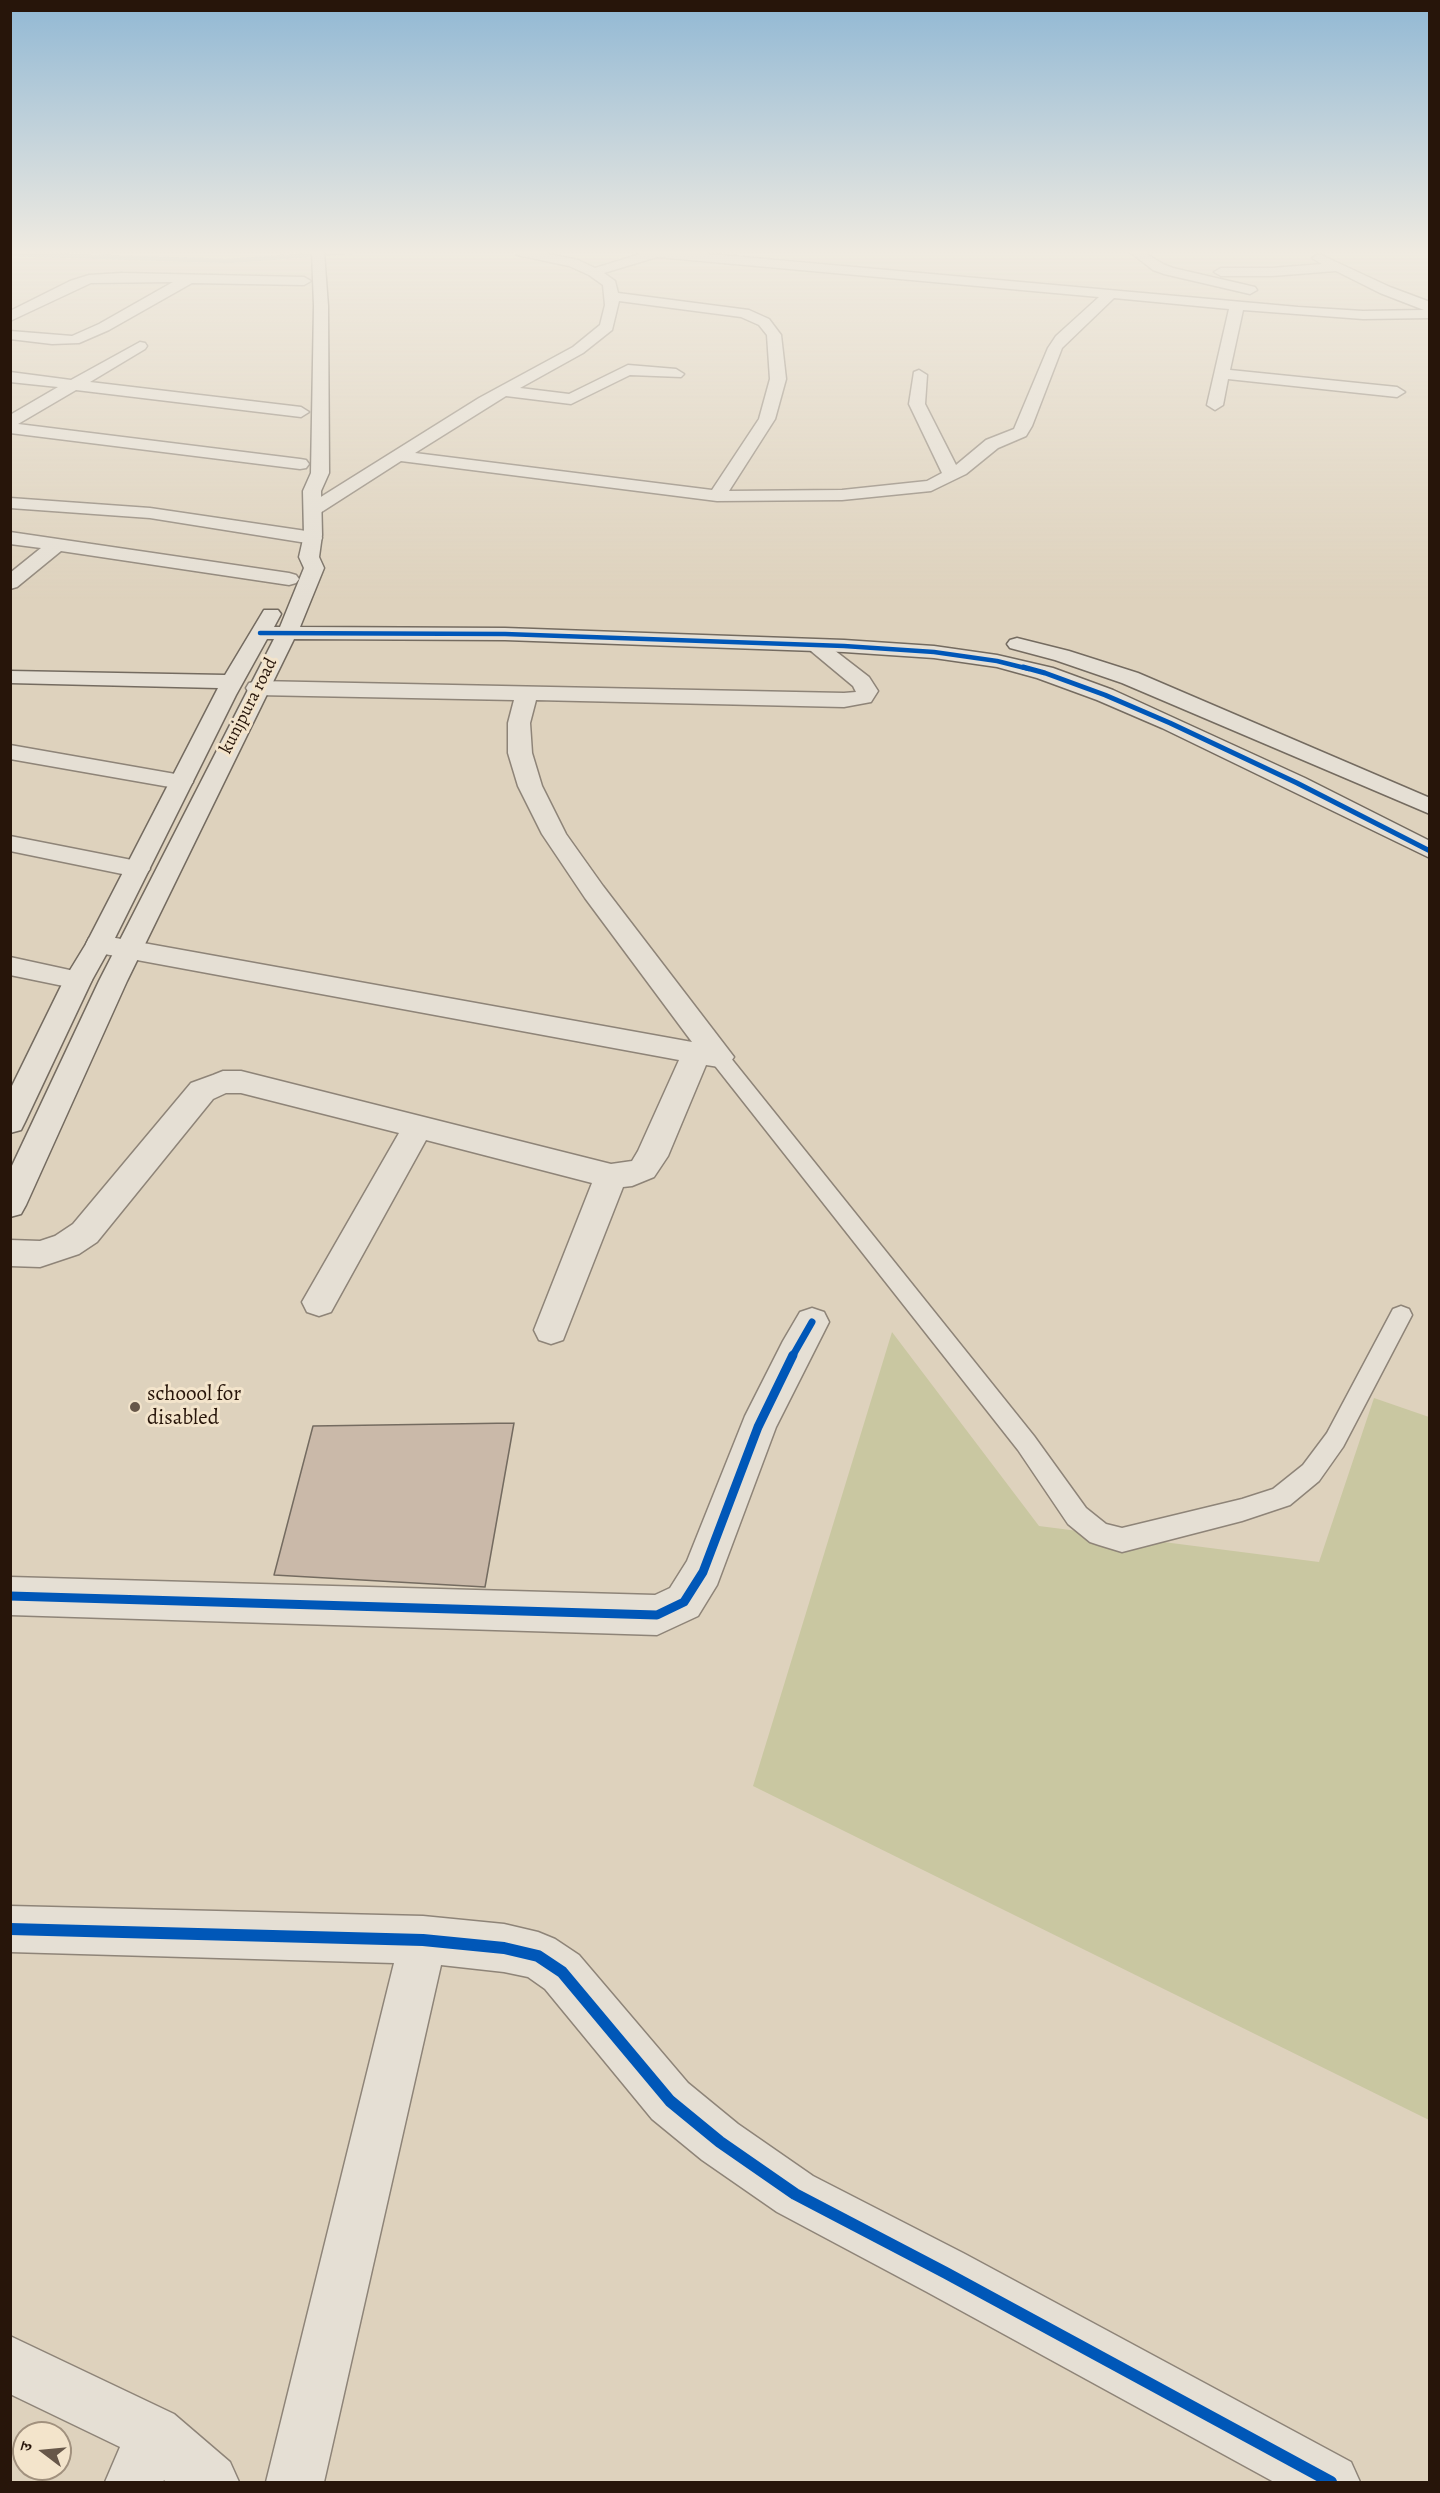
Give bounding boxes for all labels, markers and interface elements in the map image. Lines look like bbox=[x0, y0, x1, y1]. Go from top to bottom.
street label: kunjpura road bbox=[216, 654, 282, 758]
place label: schoool for disabled bbox=[147, 1382, 241, 1432]
marker: schoool for disabled bbox=[128, 1400, 142, 1414]
north arrow bbox=[12, 2421, 72, 2481]
text: उ bbox=[15, 2440, 38, 2454]

